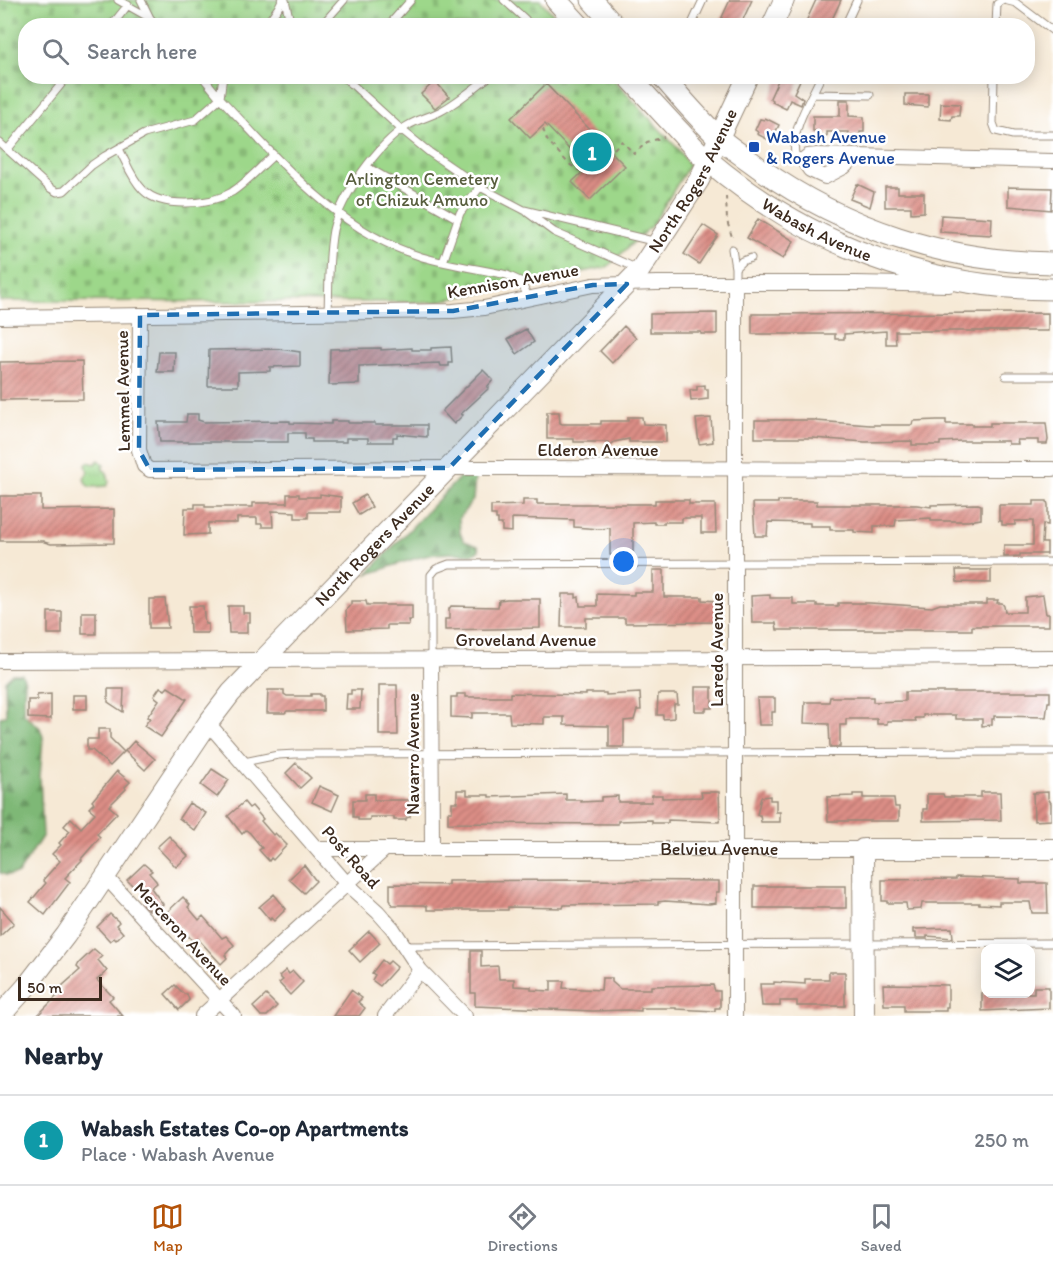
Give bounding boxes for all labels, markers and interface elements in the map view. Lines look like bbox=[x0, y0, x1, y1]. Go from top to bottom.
search box bbox=[18, 18, 1035, 84]
icon: search bbox=[39, 35, 72, 68]
text: Search here bbox=[87, 38, 197, 65]
street label: North Rogers Avenue bbox=[643, 105, 742, 257]
place label: Wabash Avenue & Rogers Avenue bbox=[766, 126, 895, 169]
pin: 1 bbox=[572, 130, 612, 174]
marker: Wabash Avenue & Rogers Avenue bbox=[747, 140, 761, 154]
park label: Arlington Cemetery of Chizuk Amuno bbox=[346, 168, 499, 211]
street label: Wabash Avenue bbox=[758, 193, 875, 266]
street label: Kennison Avenue bbox=[446, 259, 580, 303]
street label: Lemmel Avenue bbox=[111, 330, 135, 452]
street label: Elderon Avenue bbox=[538, 439, 659, 461]
street label: North Rogers Avenue bbox=[310, 479, 439, 611]
your location bbox=[609, 547, 638, 576]
street label: Laredo Avenue bbox=[706, 593, 728, 707]
street label: Groveland Avenue bbox=[455, 629, 597, 651]
street label: Navarro Avenue bbox=[402, 693, 424, 815]
street label: Post Road bbox=[317, 821, 385, 893]
street label: Belvieu Avenue bbox=[660, 838, 778, 860]
street label: Merceron Avenue bbox=[129, 877, 237, 991]
map controls bbox=[981, 944, 1035, 998]
button: layers bbox=[981, 944, 1035, 998]
scale bar bbox=[18, 974, 102, 1002]
text: 50 m bbox=[27, 978, 62, 997]
text: Nearby bbox=[24, 1039, 103, 1071]
text: Wabash Estates Co-op Apartments bbox=[81, 1115, 409, 1142]
text: 1 bbox=[39, 1128, 48, 1152]
text: 250 m bbox=[974, 1128, 1029, 1152]
text: Place · Wabash Avenue bbox=[81, 1142, 275, 1166]
tab: Map bbox=[151, 1200, 184, 1255]
tab: Directions bbox=[487, 1200, 558, 1255]
tab: Saved bbox=[861, 1200, 902, 1255]

